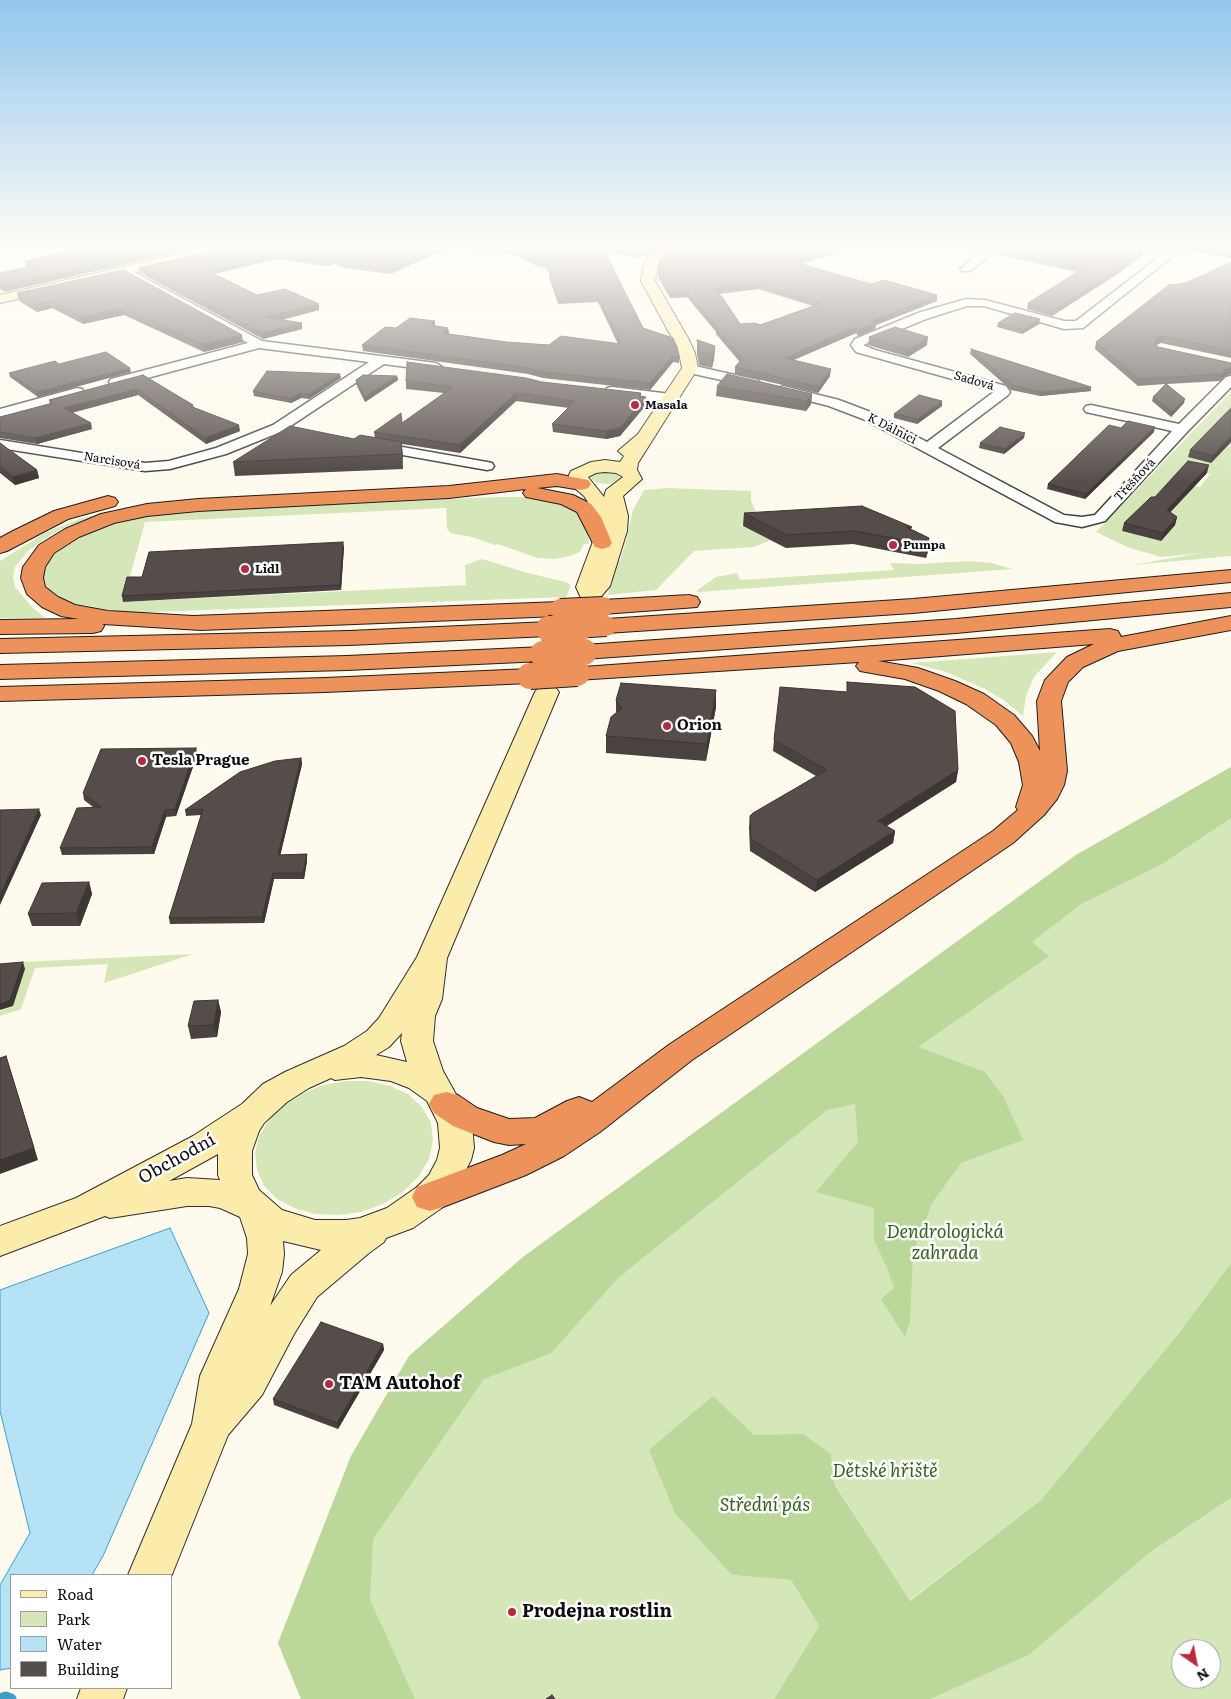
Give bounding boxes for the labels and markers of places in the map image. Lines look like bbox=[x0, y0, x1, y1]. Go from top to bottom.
place label: Masala bbox=[645, 398, 688, 412]
marker: Masala bbox=[629, 399, 641, 411]
place label: Pumpa bbox=[903, 538, 946, 552]
marker: Pumpa bbox=[887, 539, 899, 551]
place label: Lidl bbox=[255, 562, 279, 576]
marker: Lidl bbox=[239, 563, 251, 575]
place label: Orion bbox=[677, 717, 722, 735]
marker: Orion bbox=[661, 720, 673, 732]
place label: Tesla Prague bbox=[152, 752, 249, 770]
marker: Tesla Prague bbox=[136, 755, 148, 767]
place label: TAM Autohof bbox=[339, 1373, 461, 1395]
marker: TAM Autohof bbox=[323, 1378, 335, 1390]
place label: Prodejna rostlin bbox=[522, 1601, 672, 1623]
marker: Prodejna rostlin bbox=[506, 1606, 518, 1618]

